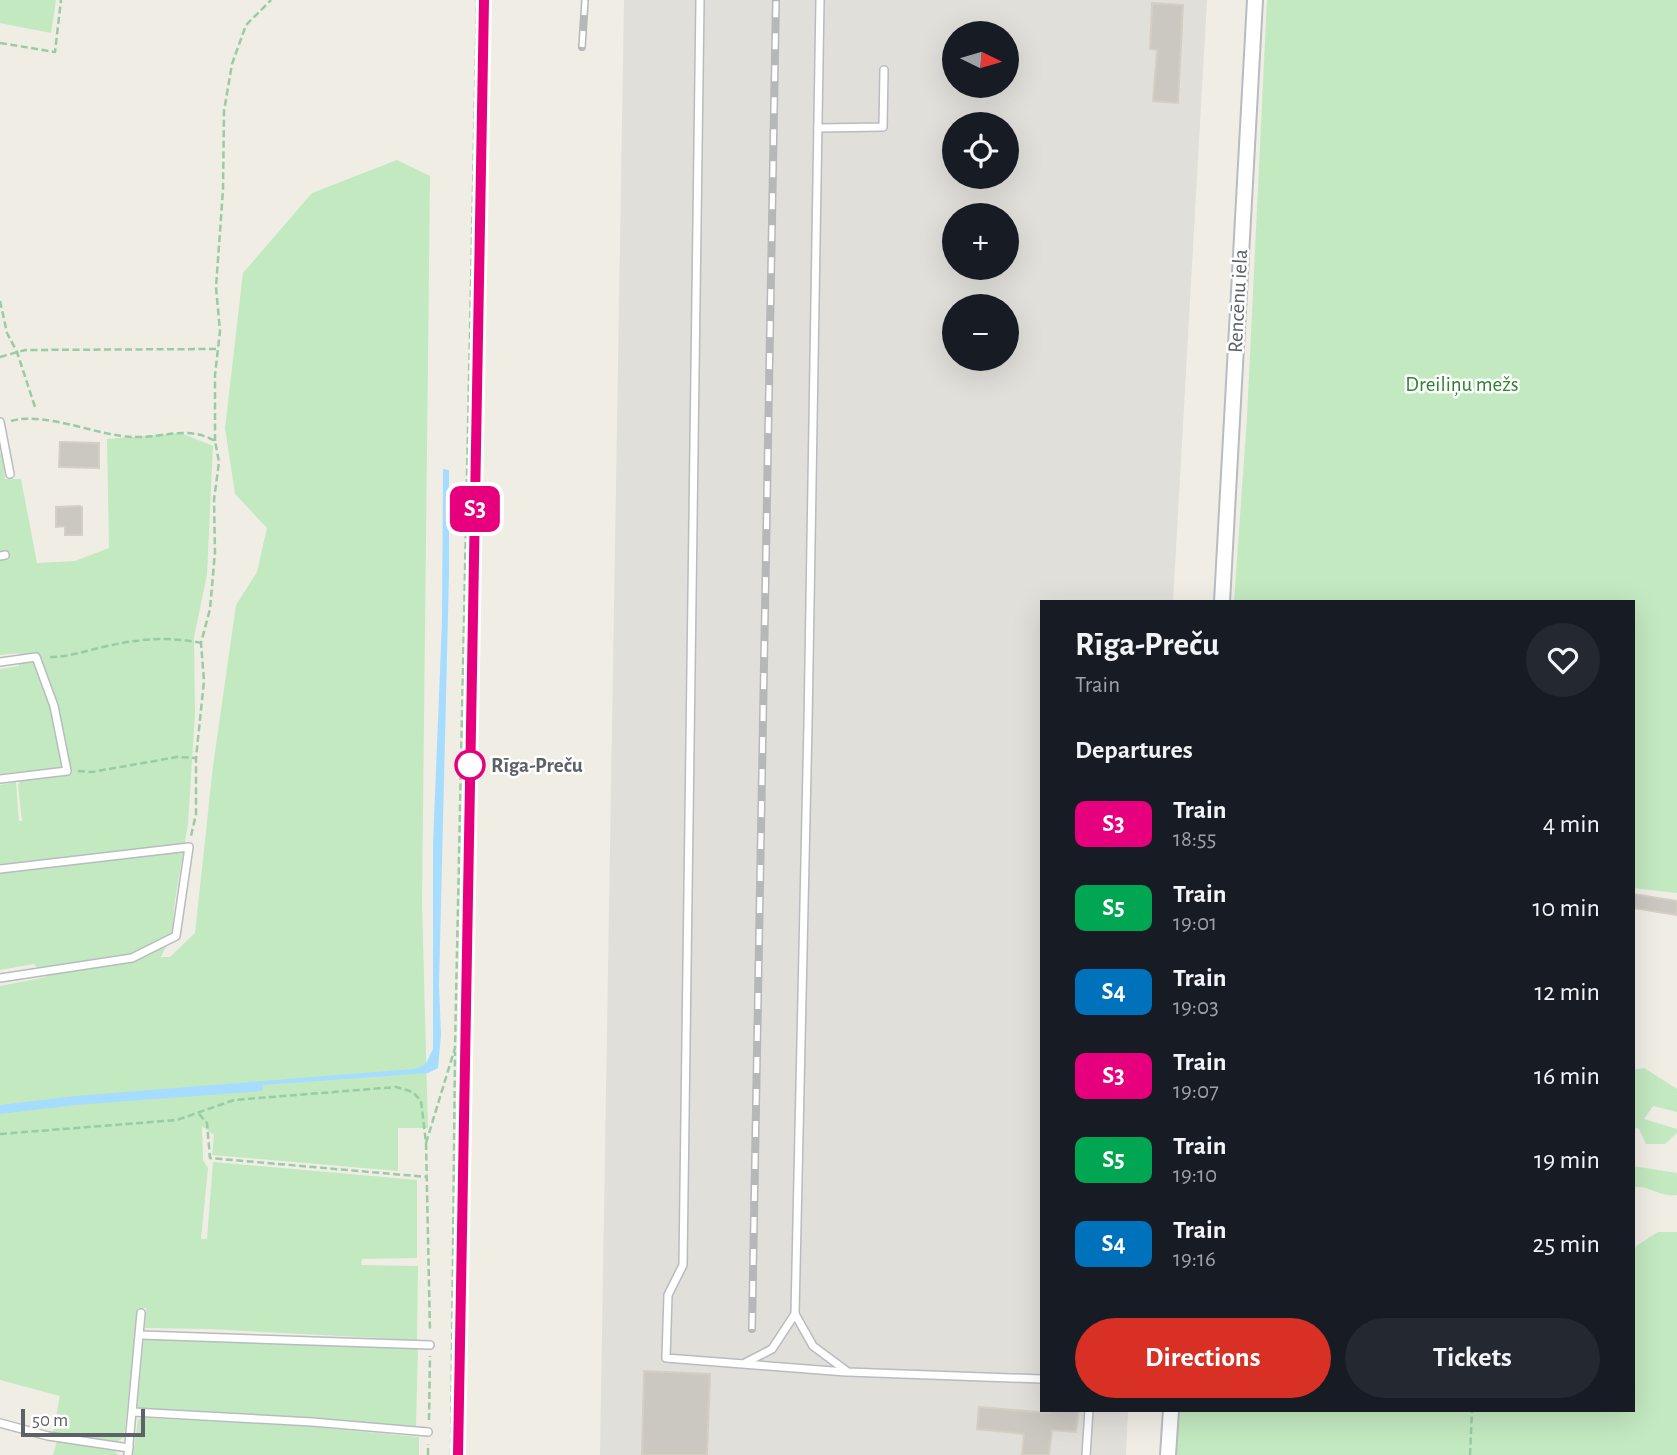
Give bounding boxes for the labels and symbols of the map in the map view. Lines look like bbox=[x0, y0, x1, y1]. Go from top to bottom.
north arrow bbox=[942, 21, 1018, 98]
street label: Rencēnu iela bbox=[1225, 248, 1251, 353]
park label: Dreiliņu mežs bbox=[1405, 374, 1519, 397]
line badge: S3 bbox=[444, 486, 506, 532]
marker: Rīga-Preču bbox=[455, 750, 485, 780]
place label: Rīga-Preču bbox=[491, 755, 583, 776]
scale bar bbox=[21, 1406, 145, 1438]

